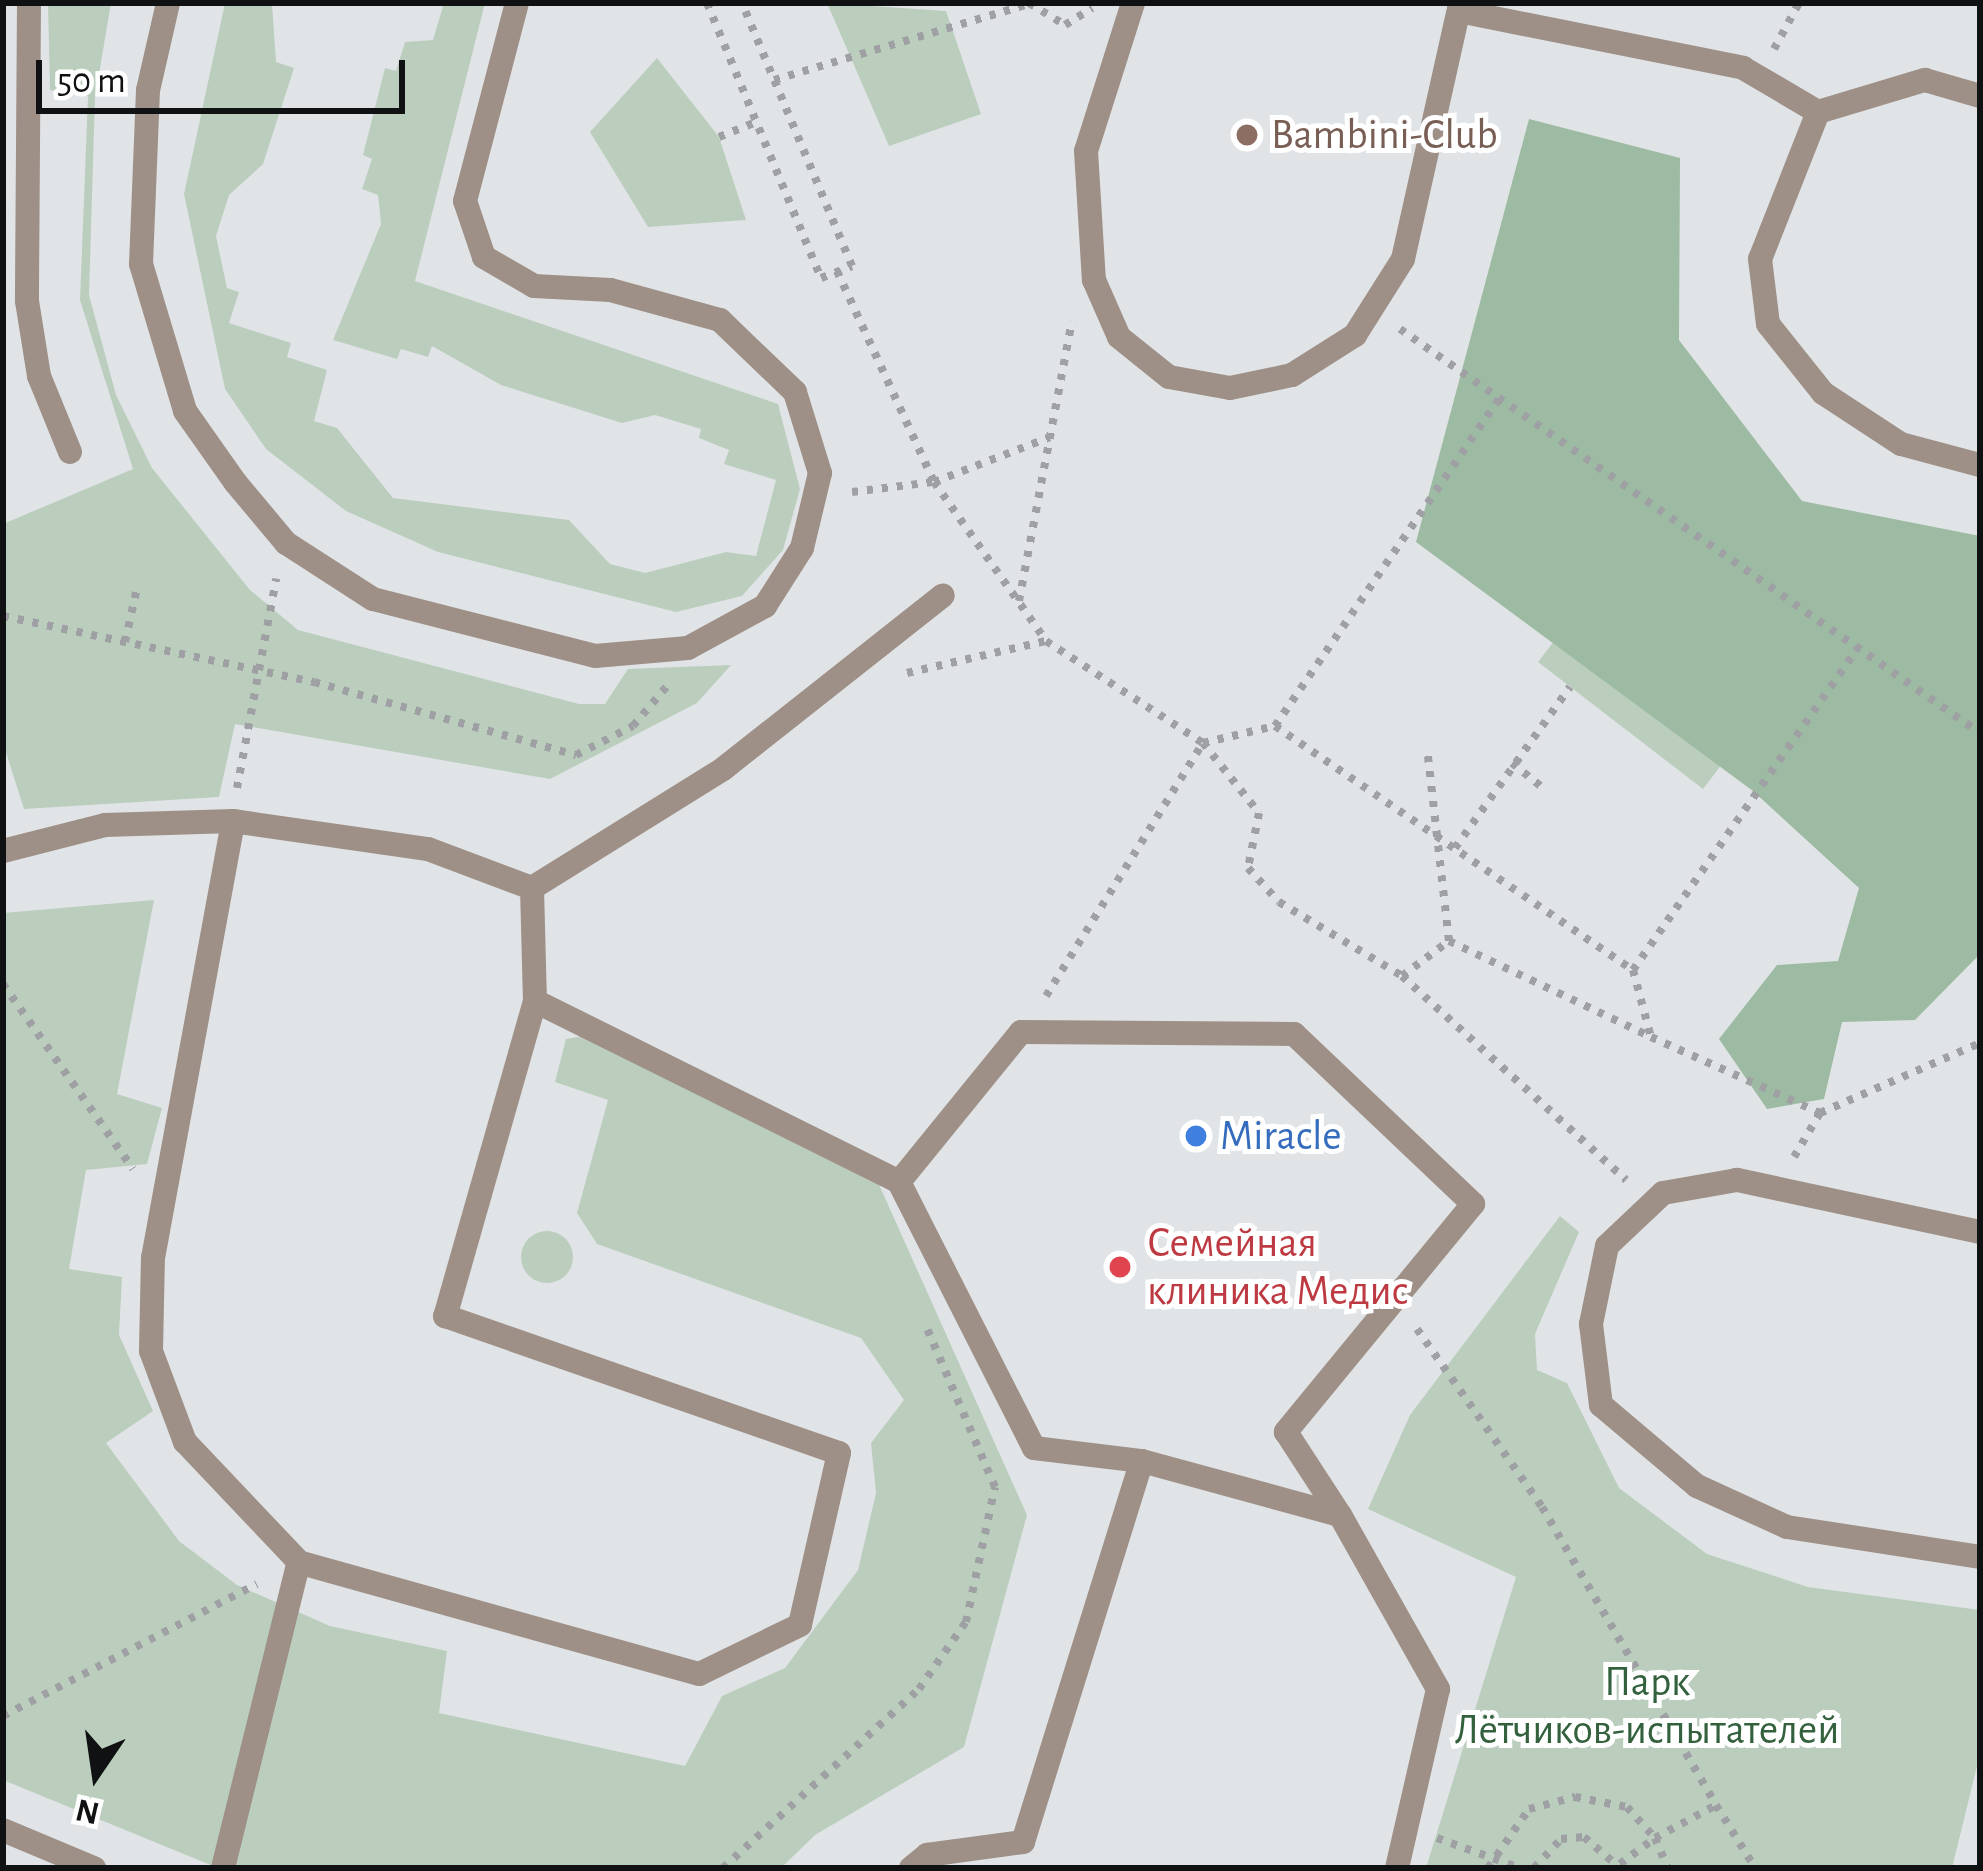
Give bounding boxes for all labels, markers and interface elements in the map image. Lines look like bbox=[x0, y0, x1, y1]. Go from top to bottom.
scale bar bbox=[42, 36, 411, 110]
text: 50 m bbox=[57, 63, 126, 99]
place label: Bambini-Club bbox=[1271, 110, 1498, 160]
marker: Bambini-Club bbox=[1234, 122, 1260, 148]
place label: Miracle bbox=[1220, 1111, 1342, 1161]
marker: Miracle bbox=[1183, 1123, 1209, 1149]
place label: Семейная клиника Медис bbox=[1147, 1218, 1409, 1316]
marker: Семейная клиника Медис bbox=[1104, 1251, 1136, 1283]
park label: Парк Лётчиков-испытателей bbox=[1455, 1657, 1839, 1756]
north arrow bbox=[36, 1715, 156, 1835]
text: N bbox=[73, 1792, 103, 1829]

